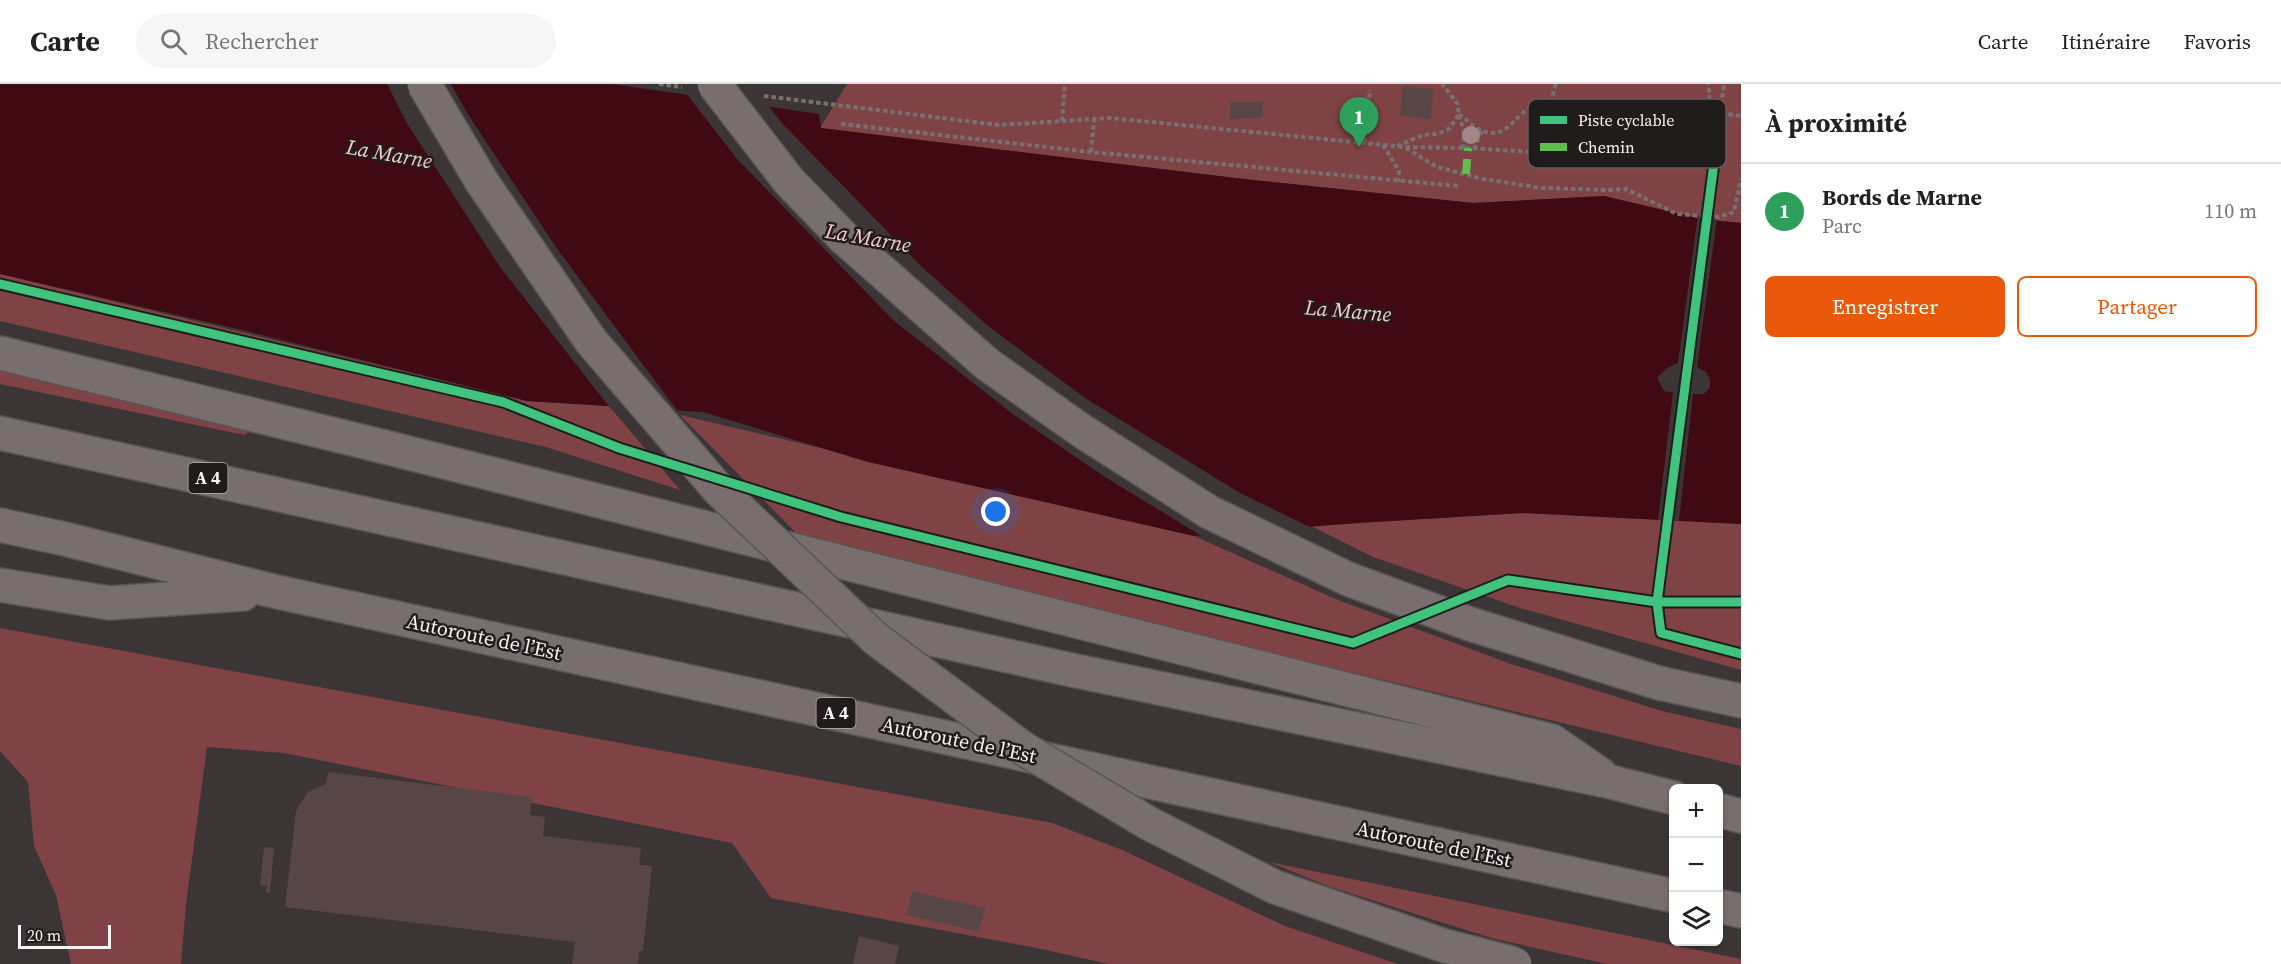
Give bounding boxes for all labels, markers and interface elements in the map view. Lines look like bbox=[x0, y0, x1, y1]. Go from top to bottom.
search box bbox=[136, 14, 556, 68]
text: Carte bbox=[30, 22, 100, 60]
icon: search bbox=[157, 25, 190, 58]
text: Rechercher bbox=[205, 26, 319, 56]
text: Carte bbox=[1978, 27, 2028, 56]
text: Itinéraire bbox=[2061, 27, 2150, 56]
text: Favoris bbox=[2183, 27, 2251, 56]
pin: 1 bbox=[1340, 98, 1378, 147]
legend bbox=[1528, 99, 1726, 168]
text: À proximité bbox=[1765, 105, 1907, 141]
text: Piste cyclable bbox=[1578, 109, 1674, 131]
water label: La Marne bbox=[343, 132, 435, 175]
text: Chemin bbox=[1578, 136, 1635, 158]
text: Bords de Marne bbox=[1822, 182, 1982, 212]
text: 1 bbox=[1779, 197, 1790, 225]
text: 110 m bbox=[2204, 197, 2257, 225]
text: Parc bbox=[1822, 212, 1862, 240]
water label: La Marne bbox=[822, 216, 914, 259]
button: Enregistrer bbox=[1765, 276, 2005, 337]
button: Partager bbox=[2017, 276, 2257, 337]
water label: La Marne bbox=[1303, 292, 1393, 329]
road number: A 4 bbox=[188, 463, 228, 493]
your location bbox=[981, 497, 1010, 526]
street label: Autoroute de l’Est bbox=[404, 607, 564, 667]
road number: A 4 bbox=[816, 698, 856, 728]
street label: Autoroute de l’Est bbox=[879, 710, 1039, 770]
map controls bbox=[1669, 784, 1723, 946]
button: + bbox=[1669, 784, 1723, 838]
street label: Autoroute de l’Est bbox=[1354, 814, 1514, 874]
button: − bbox=[1669, 838, 1723, 892]
button: layers bbox=[1669, 892, 1723, 946]
scale bar bbox=[18, 922, 111, 950]
text: 20 m bbox=[27, 924, 61, 946]

